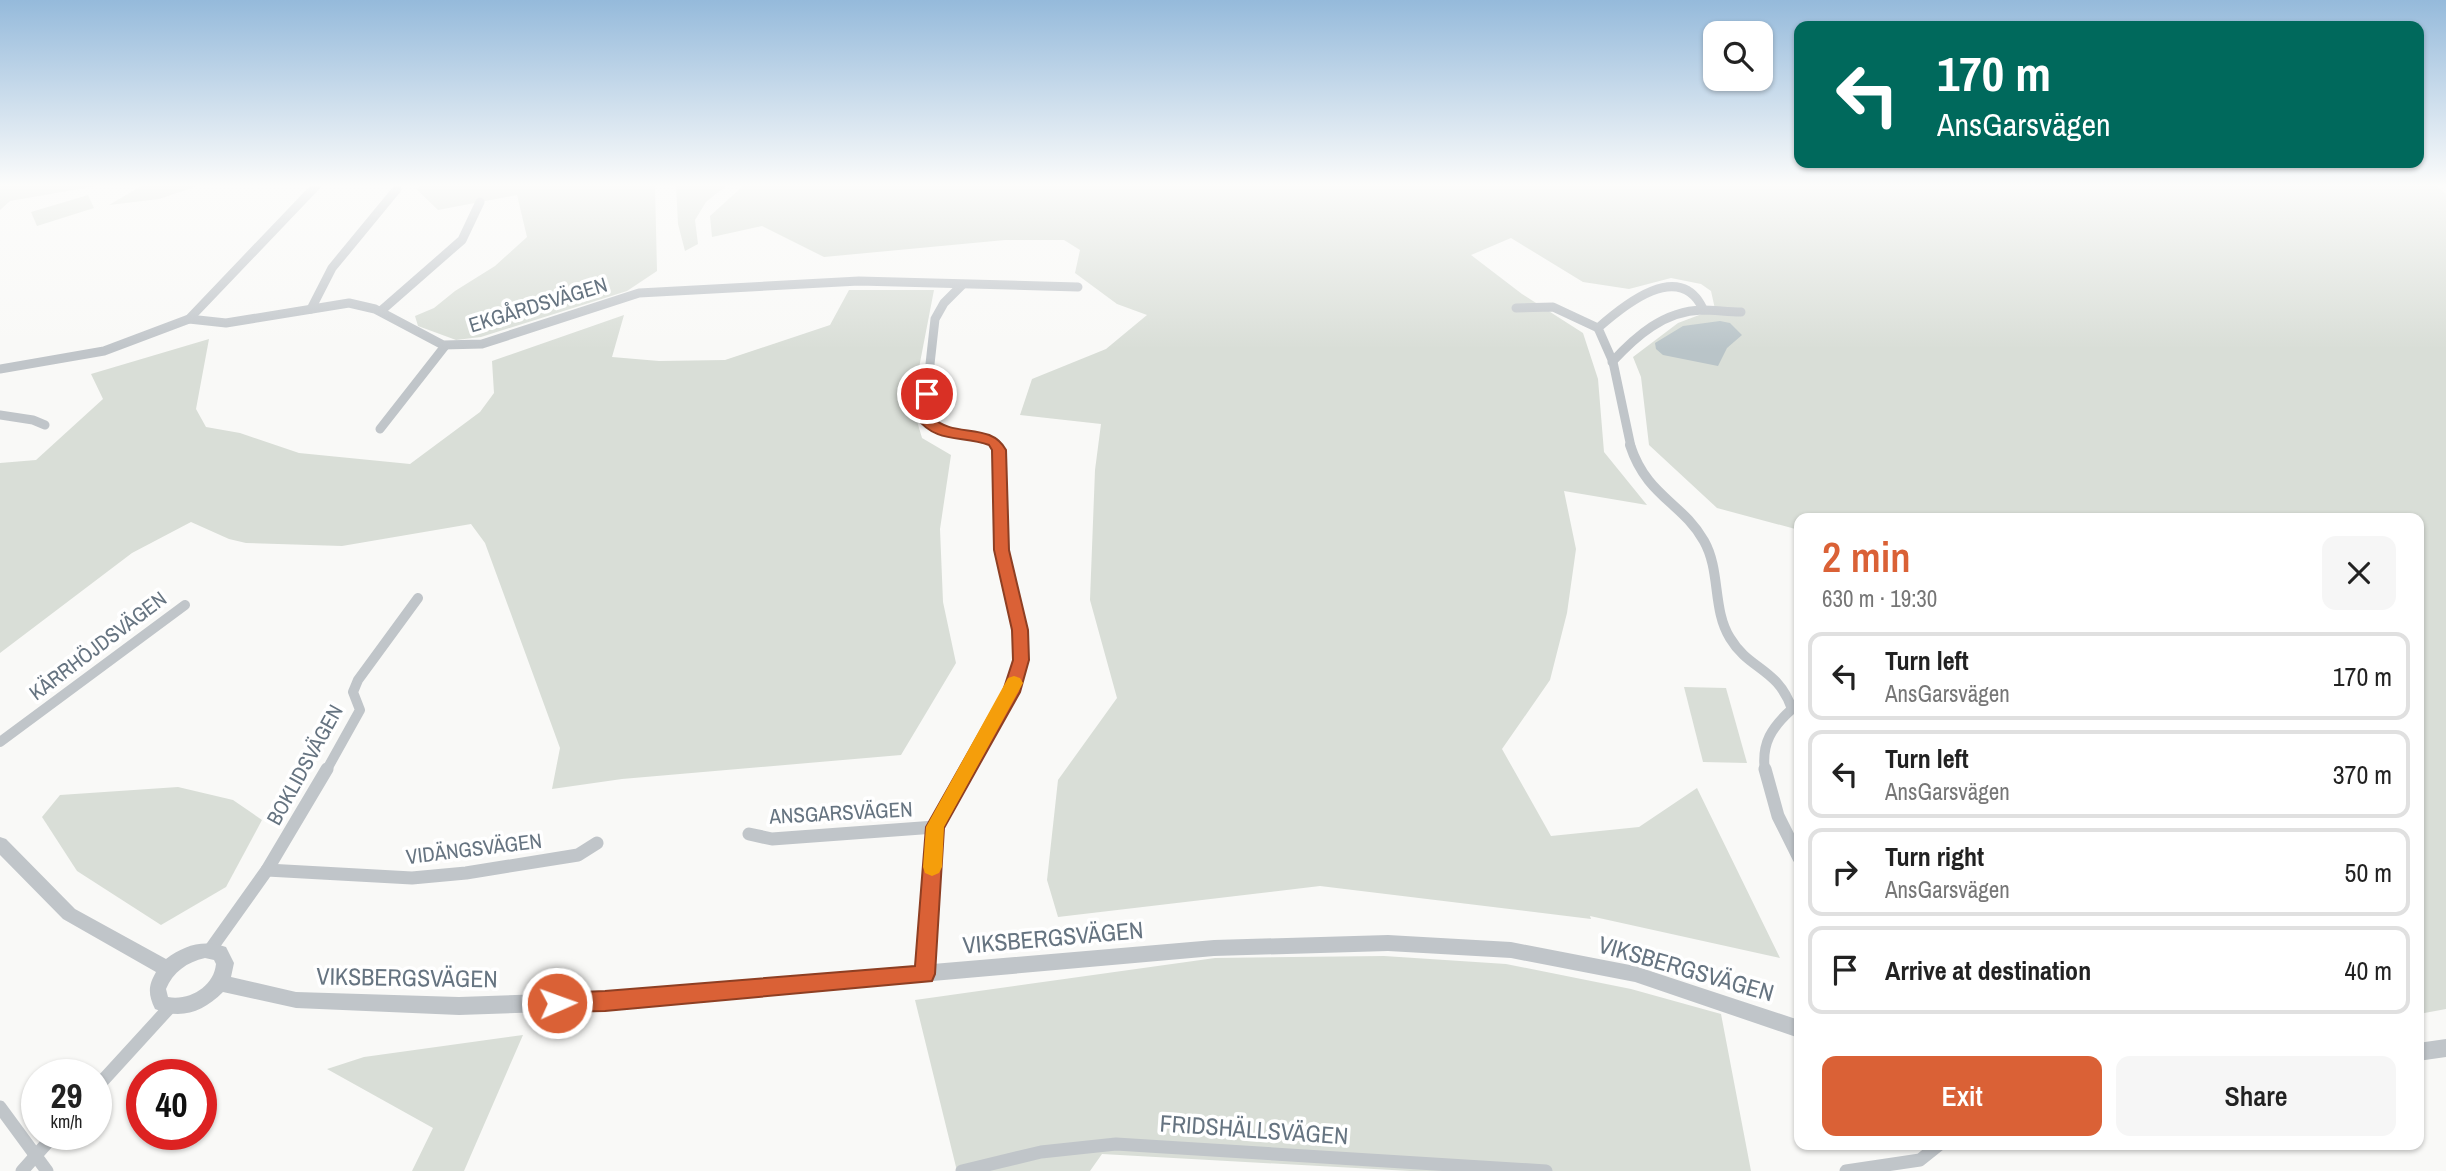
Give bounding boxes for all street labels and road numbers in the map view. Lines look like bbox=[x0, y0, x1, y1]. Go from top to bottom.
street label: EKGÅRDSVÄGEN bbox=[465, 270, 611, 339]
street label: KÄRRHÖJDSVÄGEN bbox=[23, 584, 172, 707]
street label: BOKLIDSVÄGEN bbox=[259, 699, 350, 830]
street label: ANSGARSVÄGEN bbox=[768, 794, 913, 831]
street label: VIDÄNGSVÄGEN bbox=[404, 826, 543, 871]
street label: VIKSBERGSVÄGEN bbox=[961, 913, 1145, 961]
street label: VIKSBERGSVÄGEN bbox=[1595, 928, 1778, 1008]
street label: VIKSBERGSVÄGEN bbox=[316, 959, 498, 995]
street label: FRIDSHÄLLSVÄGEN bbox=[1159, 1106, 1349, 1152]

